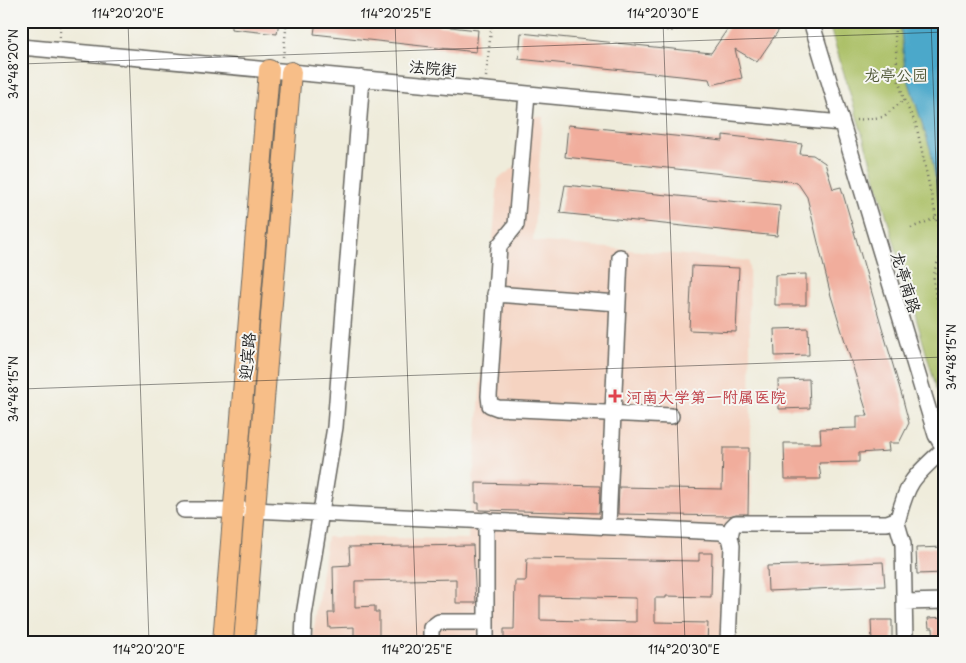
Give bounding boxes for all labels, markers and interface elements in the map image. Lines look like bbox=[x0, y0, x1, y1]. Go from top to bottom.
text: 114°20'20"E bbox=[92, 4, 164, 22]
text: 114°20'25"E bbox=[360, 4, 432, 22]
text: 114°20'30"E bbox=[627, 4, 699, 22]
text: 34°48'20"N bbox=[4, 29, 22, 99]
street label: 法院街 bbox=[408, 53, 458, 81]
park label: 龙亭公园 bbox=[864, 62, 928, 86]
street label: 龙亭南路 bbox=[886, 248, 928, 316]
text: 34°48'15"N bbox=[942, 324, 960, 390]
street label: 迎宾路 bbox=[232, 331, 260, 381]
text: 34°48'15"N bbox=[4, 356, 22, 422]
place label: 河南大学第一附属医院 bbox=[626, 384, 786, 408]
marker: 河南大学第一附属医院 bbox=[608, 389, 622, 403]
text: 114°20'20"E bbox=[113, 640, 185, 658]
text: 114°20'25"E bbox=[381, 640, 453, 658]
text: 114°20'30"E bbox=[648, 640, 720, 658]

